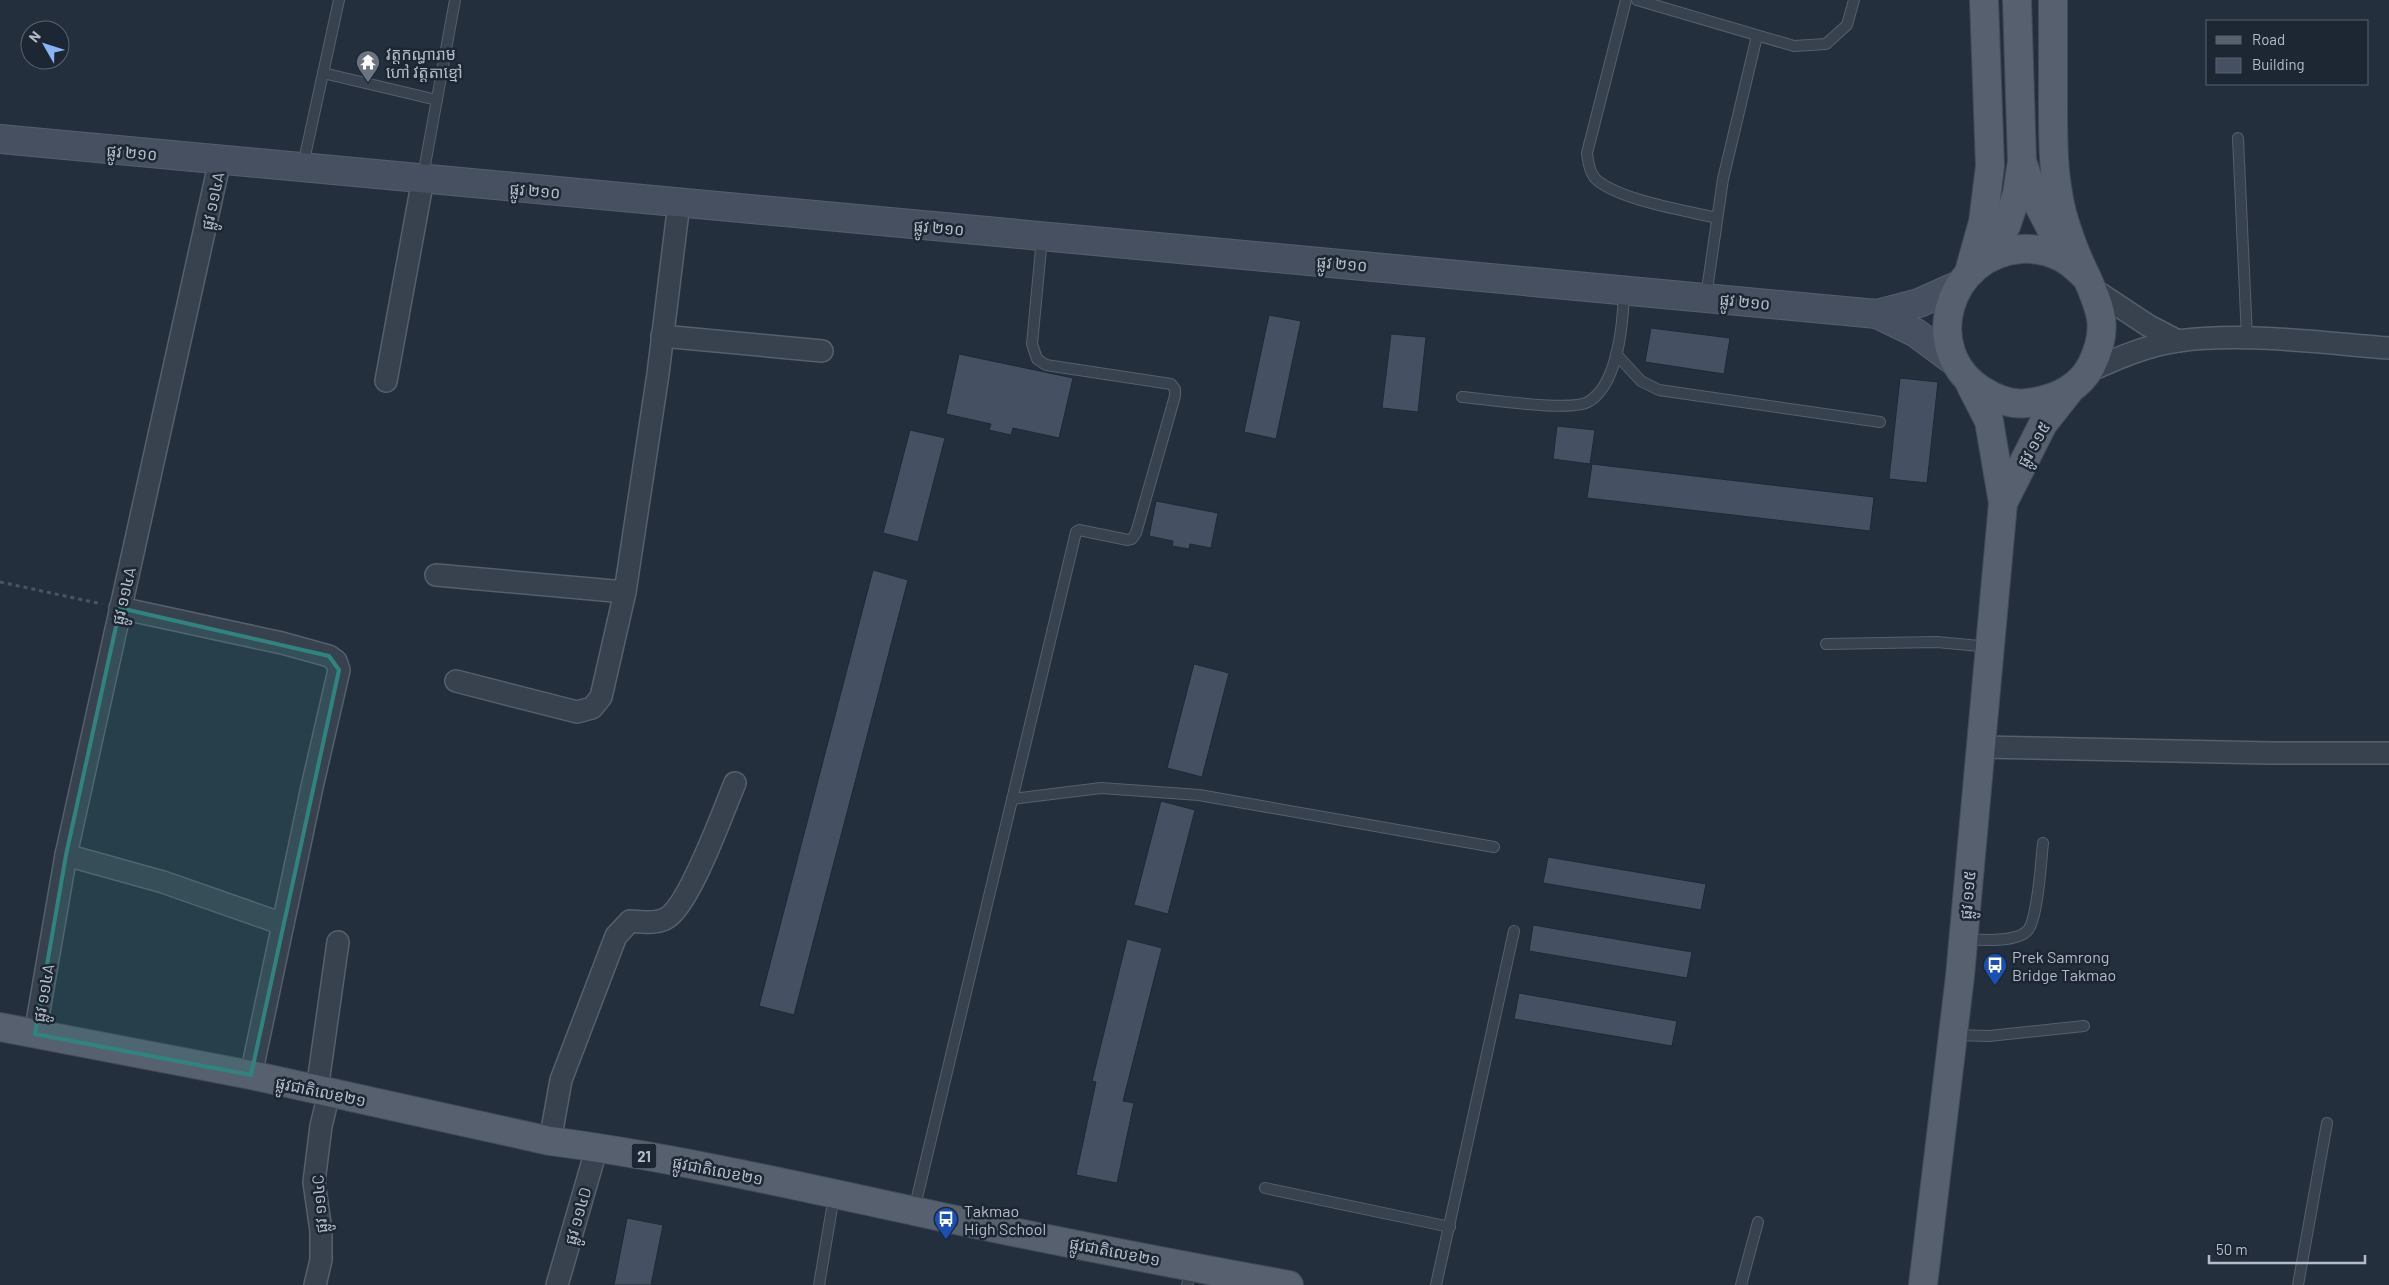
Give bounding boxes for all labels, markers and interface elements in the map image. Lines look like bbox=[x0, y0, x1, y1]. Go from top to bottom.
north arrow bbox=[20, 20, 70, 70]
legend bbox=[2206, 20, 2369, 85]
text: N bbox=[25, 28, 44, 45]
text: Road bbox=[2252, 30, 2285, 48]
place label: វត្តកណ្ធារាម ហៅ វត្តតាខ្មៅ bbox=[386, 44, 463, 82]
temple icon: វត្តកណ្ធារាម ហៅ វត្តតាខ្មៅ bbox=[355, 49, 381, 83]
text: Building bbox=[2252, 55, 2305, 73]
street label: ផ្លូវ ២១០ bbox=[105, 140, 158, 169]
street label: ផ្លូវ ១១៤A bbox=[197, 170, 233, 233]
street label: ផ្លូវ ២១០ bbox=[508, 178, 561, 207]
street label: ផ្លូវ ២១០ bbox=[912, 215, 965, 244]
street label: ផ្លូវ ២១០ bbox=[1315, 251, 1368, 280]
street label: ផ្លូវ ២១០ bbox=[1718, 289, 1771, 319]
street label: ផ្លូវ ១១៥ bbox=[2013, 418, 2058, 473]
street label: ផ្លូវ ១១៤A bbox=[107, 565, 145, 628]
street label: ផ្លូវ ១១៥ bbox=[1955, 870, 1984, 921]
place label: Prek Samrong Bridge Takmao bbox=[2012, 947, 2116, 984]
bus stop icon: Prek Samrong Bridge Takmao bbox=[1982, 952, 2008, 986]
street label: ផ្លូវ ១១៤A bbox=[29, 962, 63, 1025]
street label: ផ្លូវជាតិលេខ២១ bbox=[273, 1072, 368, 1115]
road number: 21 bbox=[632, 1144, 656, 1168]
street label: ផ្លូវជាតិលេខ២១ bbox=[670, 1152, 765, 1194]
street label: ផ្លូវ ១១៤C bbox=[307, 1174, 336, 1234]
street label: ផ្លូវ ១១៤D bbox=[560, 1185, 600, 1249]
place label: Takmao High School bbox=[964, 1201, 1046, 1238]
bus stop icon: Takmao High School bbox=[933, 1206, 959, 1240]
scale bar bbox=[2209, 1232, 2365, 1264]
street label: ផ្លូវជាតិលេខ២១ bbox=[1067, 1233, 1162, 1275]
text: 50 m bbox=[2216, 1240, 2248, 1258]

